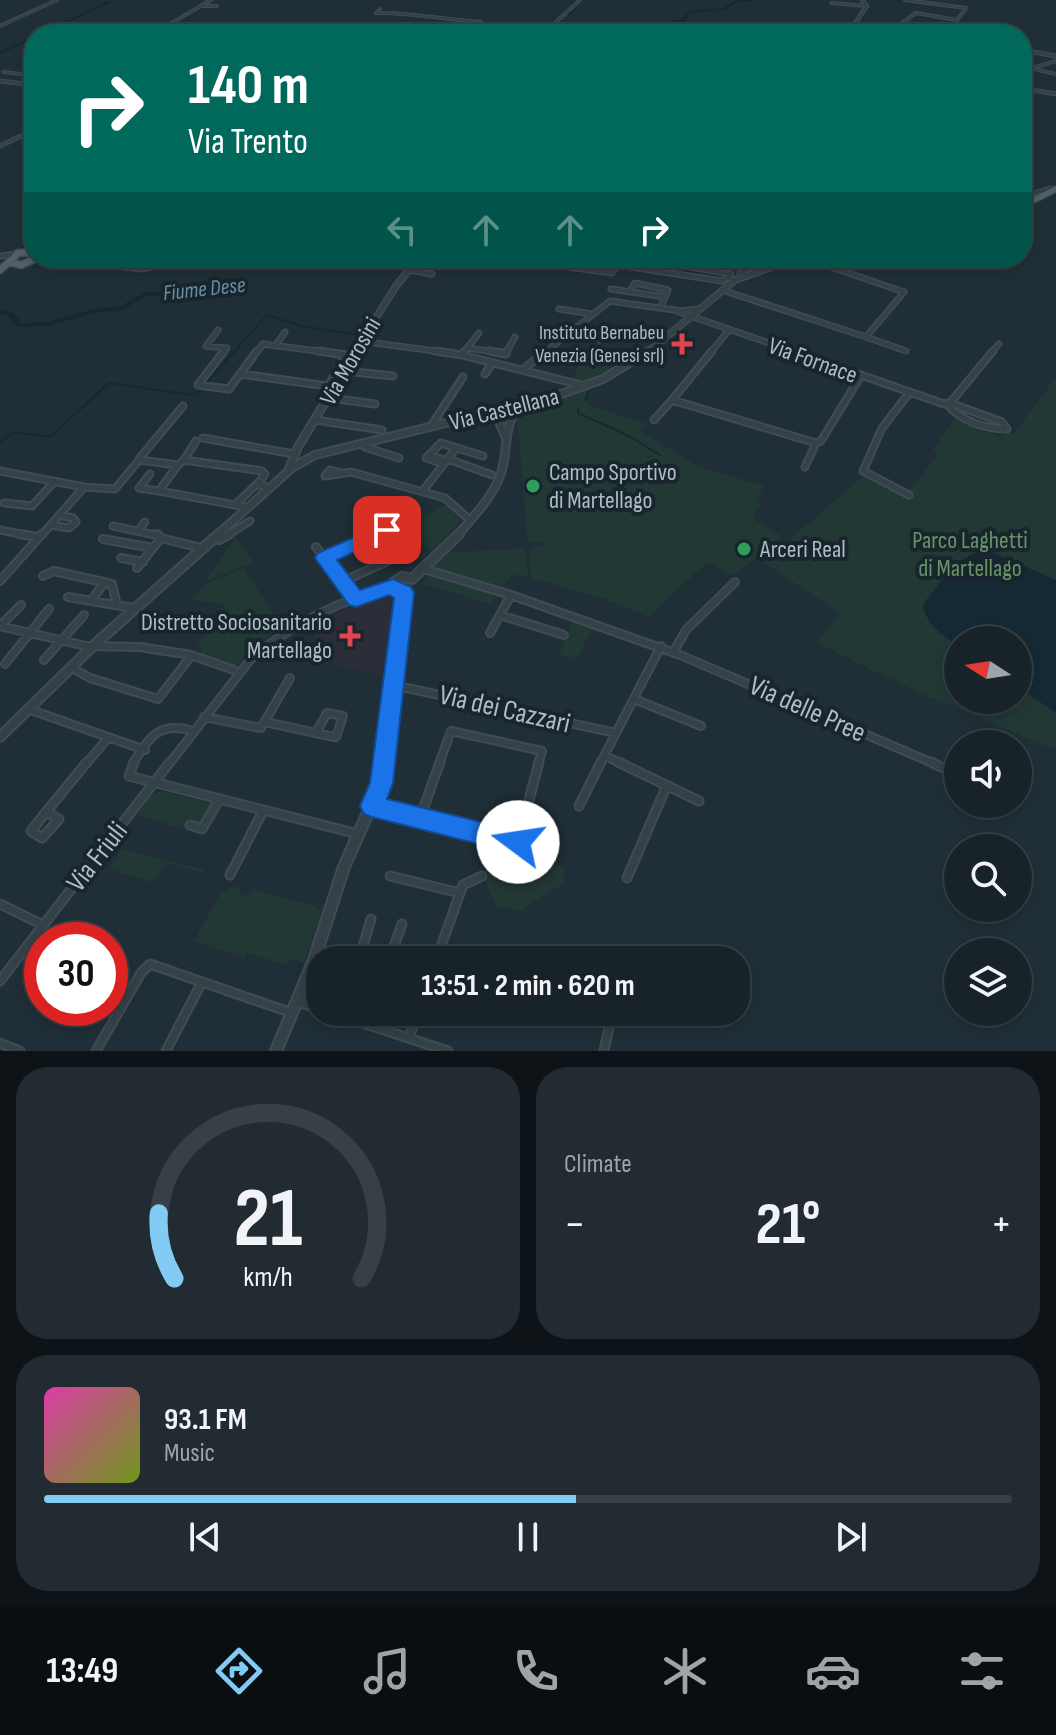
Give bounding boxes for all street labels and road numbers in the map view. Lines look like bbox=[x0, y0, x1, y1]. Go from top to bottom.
street label: Via Morosini bbox=[314, 312, 387, 410]
street label: Via Fornace bbox=[764, 331, 861, 390]
street label: Via Castellana bbox=[446, 382, 562, 437]
street label: Via delle Pree bbox=[744, 669, 871, 750]
street label: Via dei Cazzari bbox=[436, 678, 573, 741]
street label: Via Friuli bbox=[60, 815, 135, 898]

